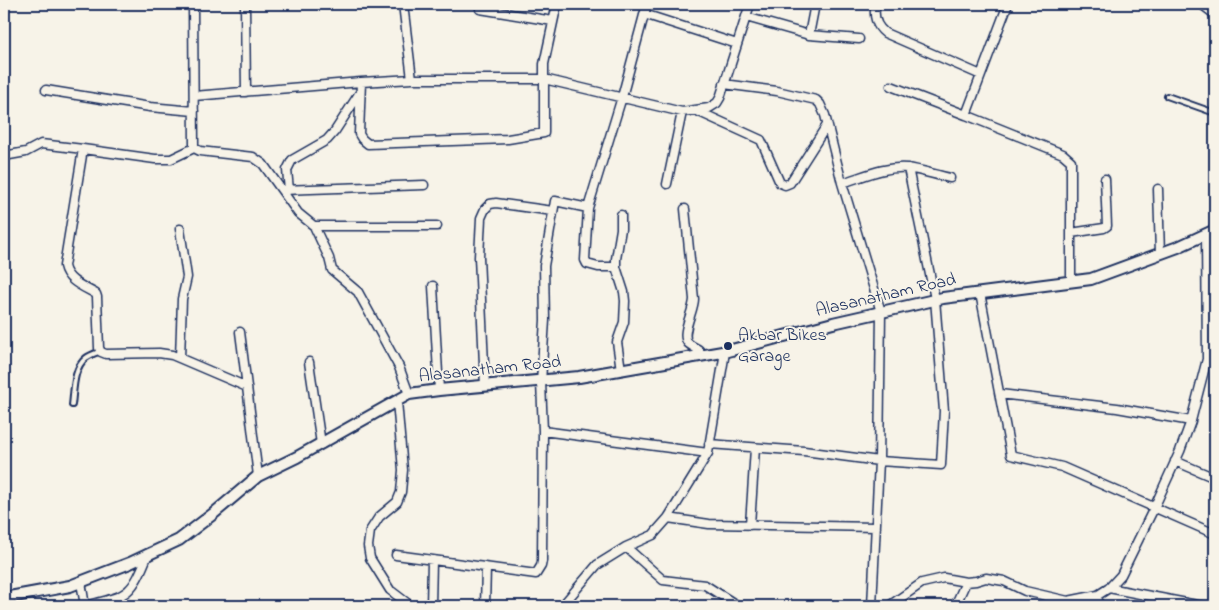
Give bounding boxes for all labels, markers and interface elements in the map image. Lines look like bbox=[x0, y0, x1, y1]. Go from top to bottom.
street label: Alasanatham Road bbox=[813, 267, 959, 325]
place label: Akbar Bikes Garage bbox=[738, 323, 827, 371]
marker: Akbar Bikes Garage bbox=[722, 340, 734, 352]
street label: Alasanatham Road bbox=[417, 350, 563, 390]

